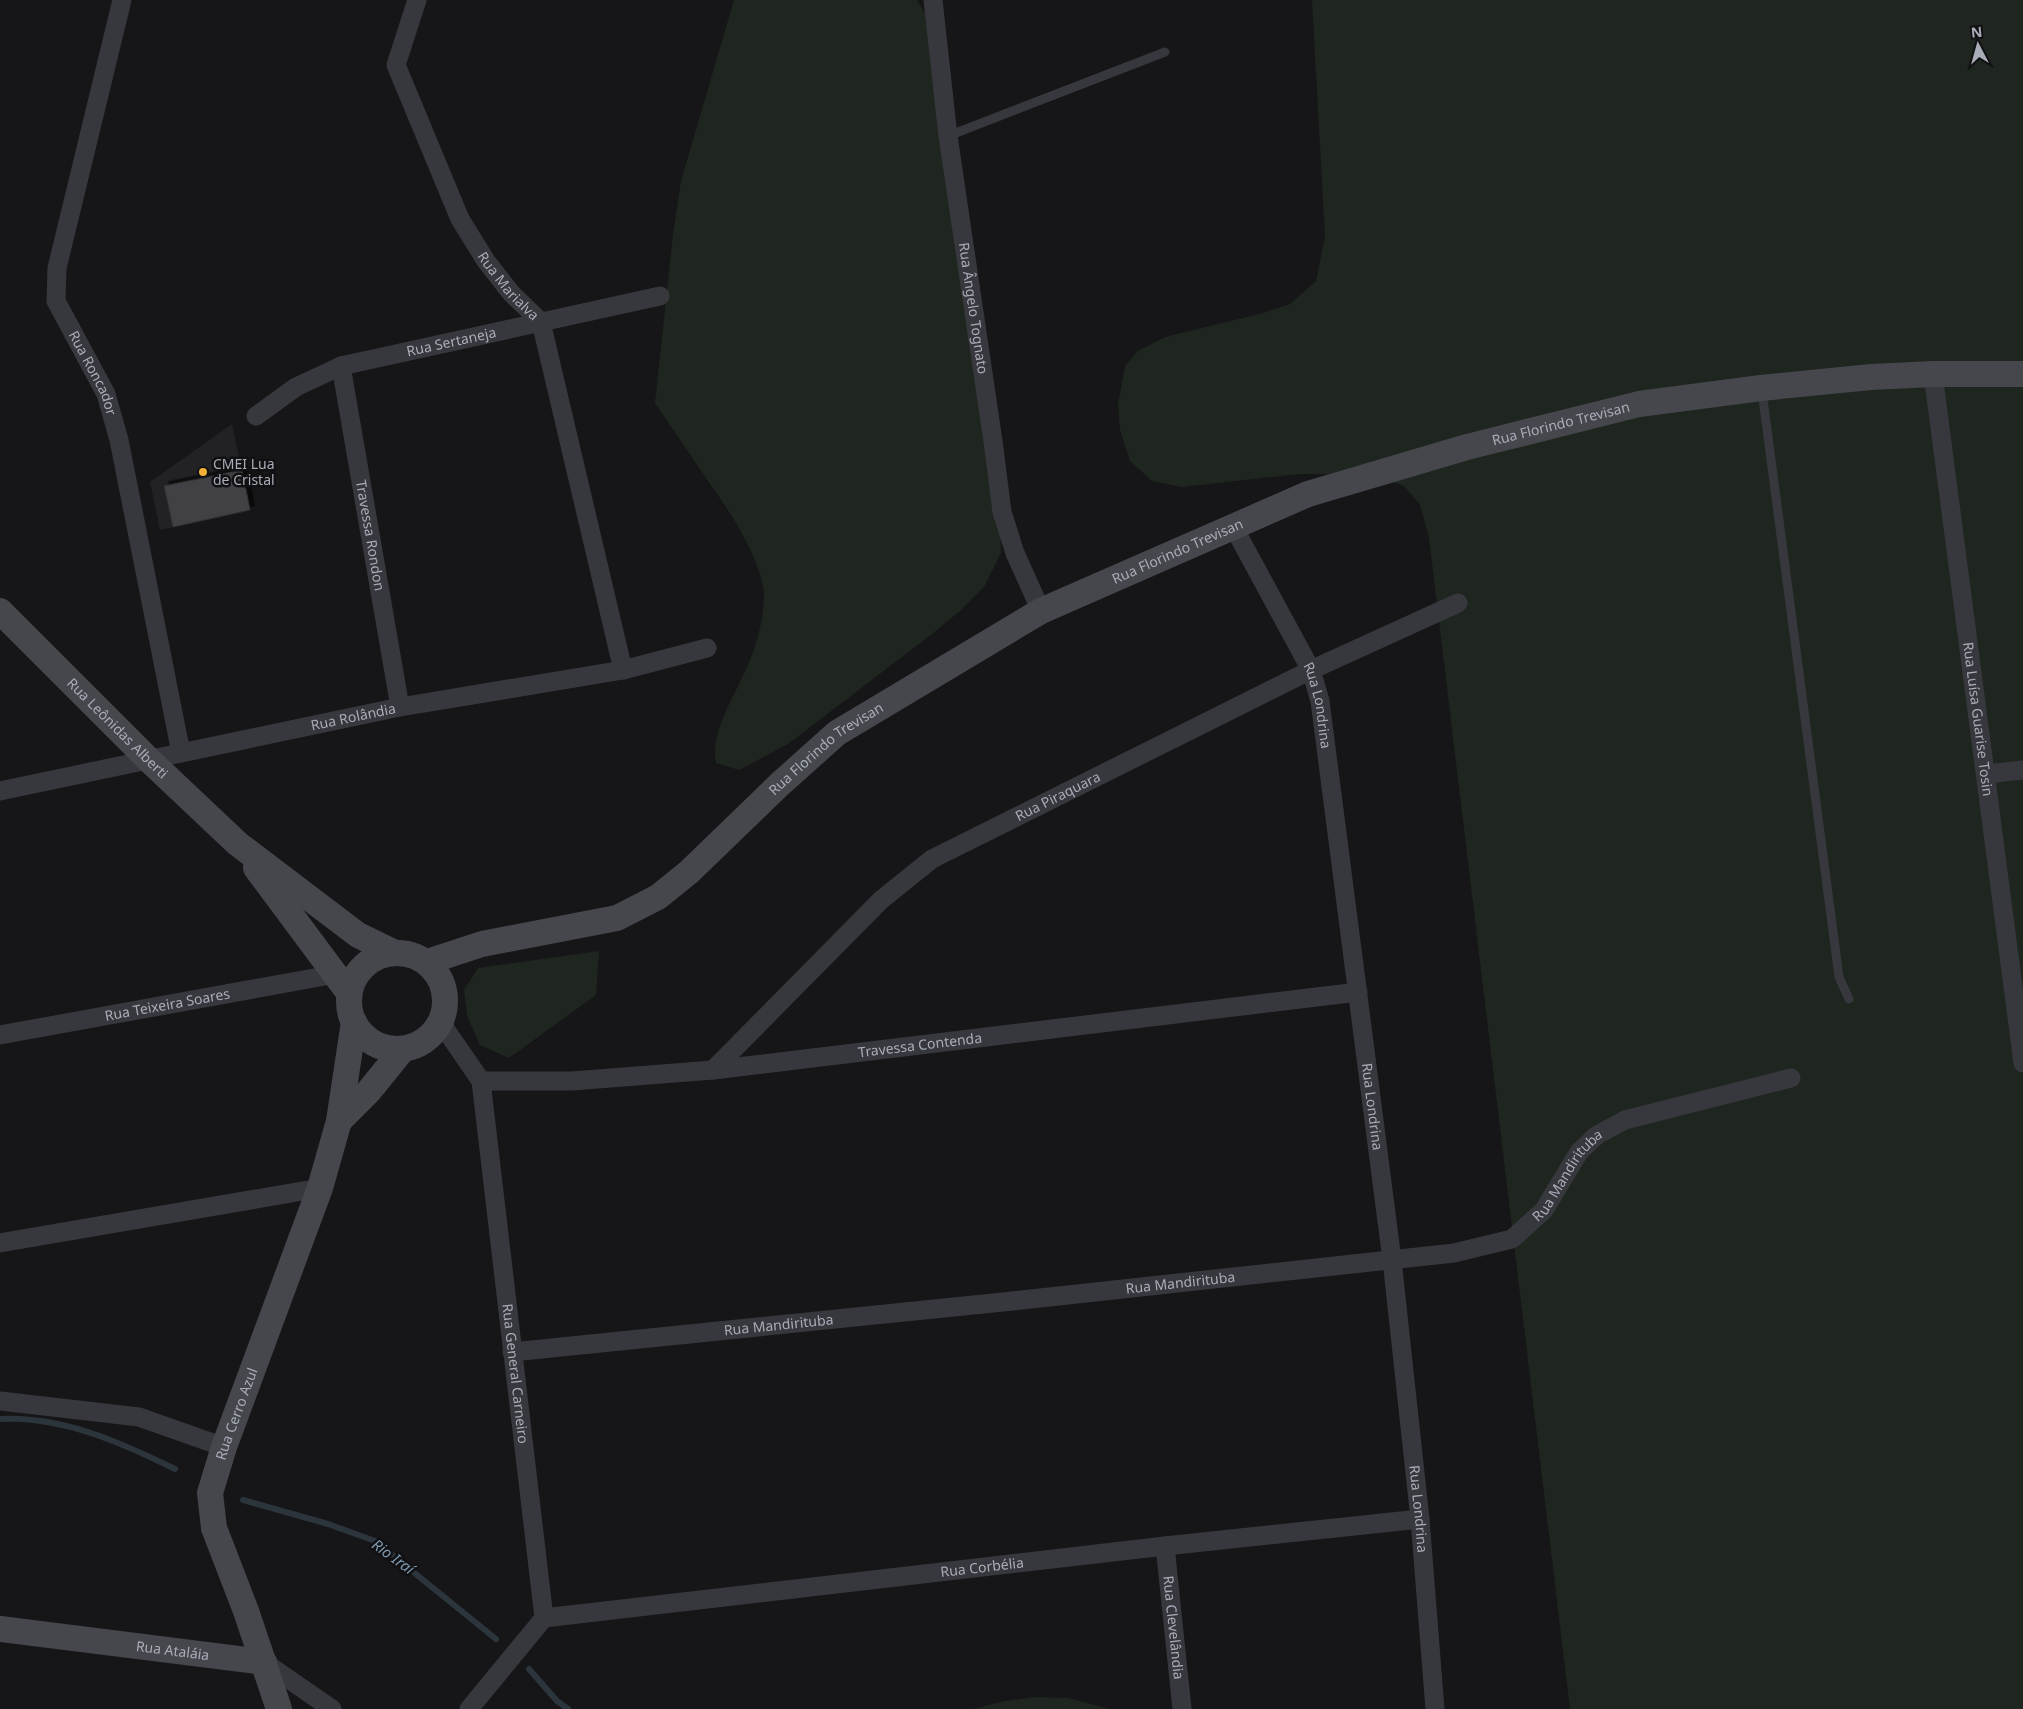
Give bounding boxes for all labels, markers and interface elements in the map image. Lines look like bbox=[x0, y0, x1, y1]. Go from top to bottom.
north arrow bbox=[1953, 20, 2003, 70]
text: N bbox=[1970, 22, 1983, 42]
street label: Rua Ângelo Tognato bbox=[955, 241, 993, 375]
street label: Rua Marialva bbox=[474, 248, 544, 324]
street label: Rua Sertaneja bbox=[405, 322, 498, 360]
street label: Rua Roncador bbox=[65, 327, 122, 418]
street label: Rua Florindo Trevisan bbox=[1490, 397, 1632, 449]
place label: CMEI Lua de Cristal bbox=[213, 454, 275, 489]
marker: CMEI Lua de Cristal bbox=[197, 466, 209, 478]
street label: Travessa Rondon bbox=[352, 479, 390, 592]
street label: Rua Florindo Trevisan bbox=[1109, 514, 1246, 588]
street label: Rua Luísa Guarise Tosin bbox=[1959, 641, 1998, 797]
street label: Rua Londrina bbox=[1299, 658, 1336, 750]
street label: Rua Leônidas Alberti bbox=[63, 673, 173, 782]
street label: Rua Rolândia bbox=[309, 698, 397, 734]
street label: Rua Florindo Trevisan bbox=[764, 698, 887, 799]
street label: Rua Piraquara bbox=[1012, 767, 1103, 825]
street label: Rua Teixeira Soares bbox=[103, 983, 232, 1025]
street label: Travessa Contenda bbox=[857, 1028, 983, 1061]
street label: Rua Londrina bbox=[1358, 1062, 1388, 1151]
street label: Rua Mandirituba bbox=[1528, 1124, 1605, 1225]
street label: Rua Mandirituba bbox=[1125, 1267, 1236, 1298]
street label: Rua General Carneiro bbox=[498, 1302, 533, 1445]
street label: Rua Mandirituba bbox=[723, 1309, 834, 1339]
street label: Rua Cerro Azul bbox=[211, 1365, 262, 1462]
street label: Rua Londrina bbox=[1405, 1464, 1433, 1553]
water label: Rio Iraí bbox=[368, 1534, 420, 1580]
street label: Rua Corbélia bbox=[939, 1552, 1025, 1581]
street label: Rua Clevelândia bbox=[1159, 1575, 1189, 1680]
street label: Rua Ataláia bbox=[135, 1636, 210, 1664]

